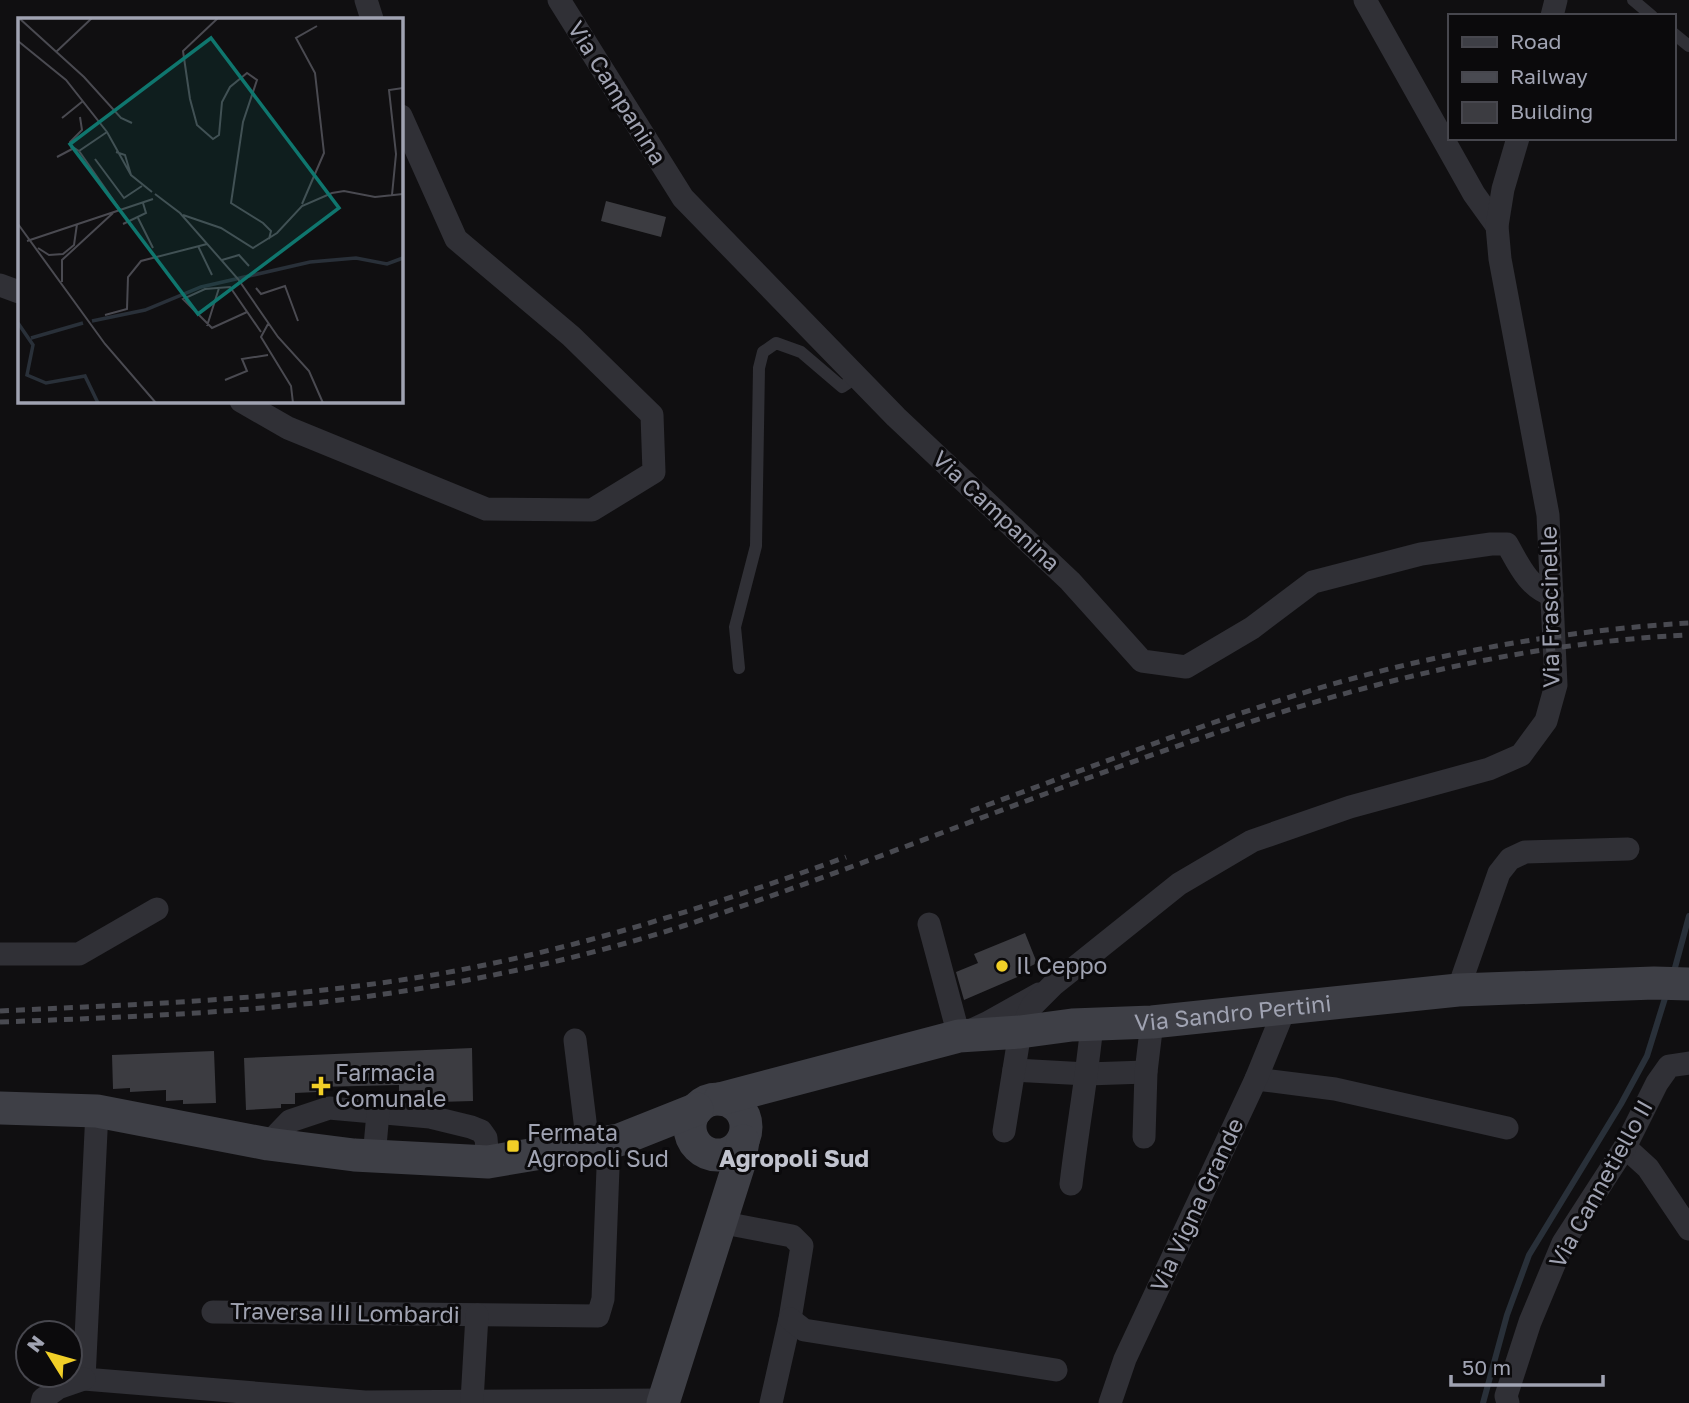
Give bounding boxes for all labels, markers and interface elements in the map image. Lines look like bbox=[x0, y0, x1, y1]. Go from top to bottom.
legend bbox=[1448, 14, 1675, 140]
street label: Via Campanina bbox=[563, 16, 673, 169]
inset map bbox=[18, 18, 402, 402]
text: Road bbox=[1510, 28, 1561, 54]
text: Railway bbox=[1510, 63, 1588, 89]
text: Building bbox=[1510, 98, 1593, 124]
street label: Via Campanina bbox=[927, 444, 1066, 576]
street label: Via Frascinelle bbox=[1534, 526, 1564, 688]
place label: Il Ceppo bbox=[1016, 951, 1107, 979]
marker: Il Ceppo bbox=[994, 958, 1010, 974]
street label: Via Sandro Pertini bbox=[1134, 988, 1333, 1036]
place label: Farmacia Comunale bbox=[335, 1058, 446, 1112]
marker: Farmacia Comunale bbox=[313, 1078, 329, 1094]
street label: Via Cannetiello II bbox=[1542, 1095, 1658, 1272]
street label: Via Vigna Grande bbox=[1144, 1113, 1249, 1296]
place label: Fermata Agropoli Sud bbox=[527, 1118, 669, 1172]
marker: Fermata Agropoli Sud bbox=[505, 1138, 521, 1154]
district label: Agropoli Sud bbox=[719, 1143, 869, 1172]
street label: Traversa III Lombardi bbox=[230, 1296, 460, 1328]
north arrow bbox=[14, 1319, 84, 1389]
text: N bbox=[21, 1331, 49, 1356]
scale bar bbox=[1451, 1344, 1603, 1388]
text: 50 m bbox=[1462, 1354, 1511, 1380]

